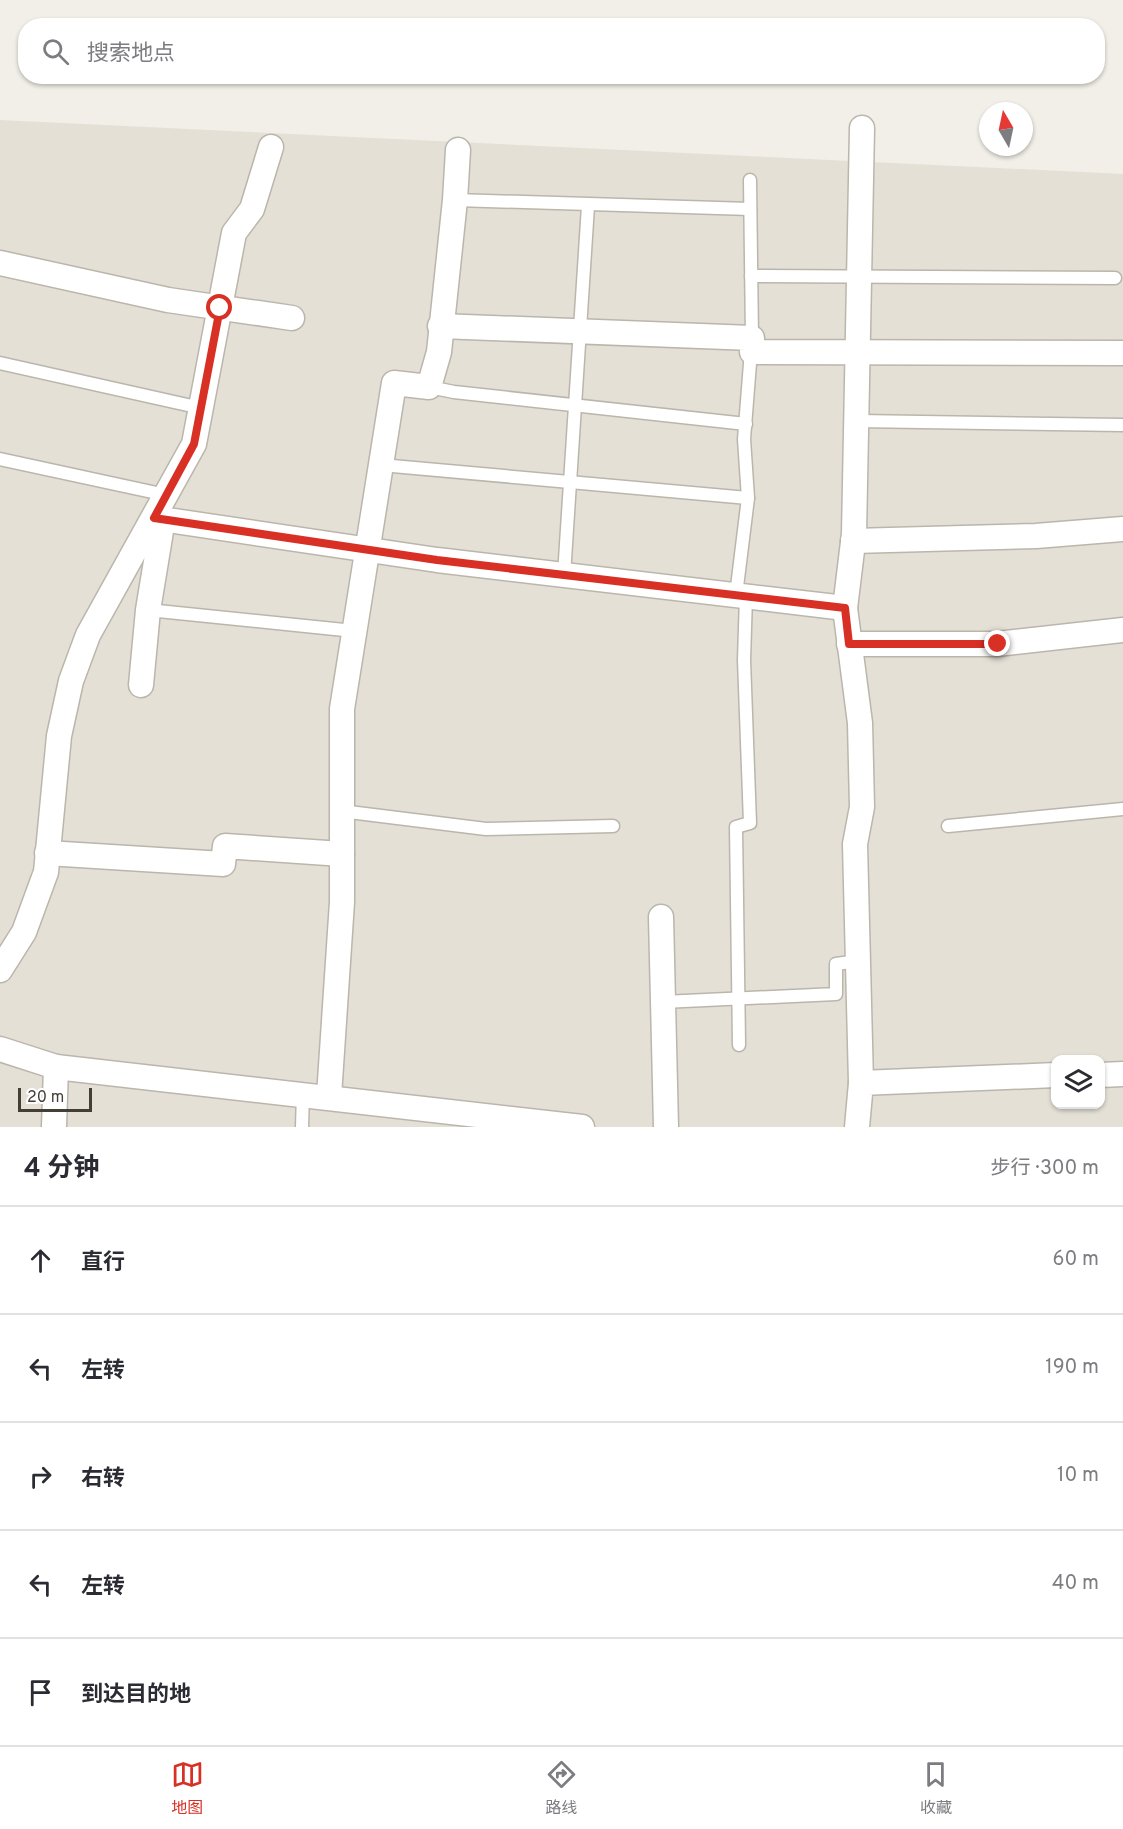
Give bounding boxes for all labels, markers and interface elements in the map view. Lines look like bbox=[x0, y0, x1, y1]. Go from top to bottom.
search box bbox=[18, 18, 1105, 84]
icon: search bbox=[39, 35, 72, 68]
text: 搜索地点 bbox=[87, 41, 175, 68]
north arrow bbox=[979, 102, 1033, 156]
route start bbox=[206, 294, 232, 320]
route end bbox=[984, 630, 1010, 656]
map controls bbox=[1051, 1055, 1105, 1109]
button: layers bbox=[1051, 1055, 1105, 1109]
scale bar bbox=[18, 1085, 92, 1112]
text: 20 m bbox=[27, 1088, 64, 1108]
text: 4 分钟 bbox=[24, 1153, 99, 1186]
text: 步行 · 300 m bbox=[991, 1156, 1099, 1182]
icon: ahead bbox=[24, 1244, 57, 1277]
text: 60 m bbox=[1053, 1247, 1099, 1273]
text: 直行 bbox=[81, 1250, 125, 1277]
icon: left bbox=[24, 1352, 57, 1385]
text: 190 m bbox=[1045, 1355, 1099, 1381]
text: 左转 bbox=[81, 1358, 125, 1385]
icon: right bbox=[24, 1460, 57, 1493]
text: 10 m bbox=[1057, 1463, 1099, 1489]
text: 右转 bbox=[81, 1466, 125, 1493]
icon: left bbox=[24, 1568, 57, 1601]
text: 40 m bbox=[1052, 1571, 1099, 1597]
text: 左转 bbox=[81, 1574, 125, 1601]
icon: arrive bbox=[24, 1676, 57, 1709]
text: 到达目的地 bbox=[81, 1682, 191, 1709]
tab: 地图 bbox=[171, 1758, 204, 1819]
tab: 路线 bbox=[545, 1758, 578, 1819]
tab: 收藏 bbox=[919, 1758, 952, 1819]

